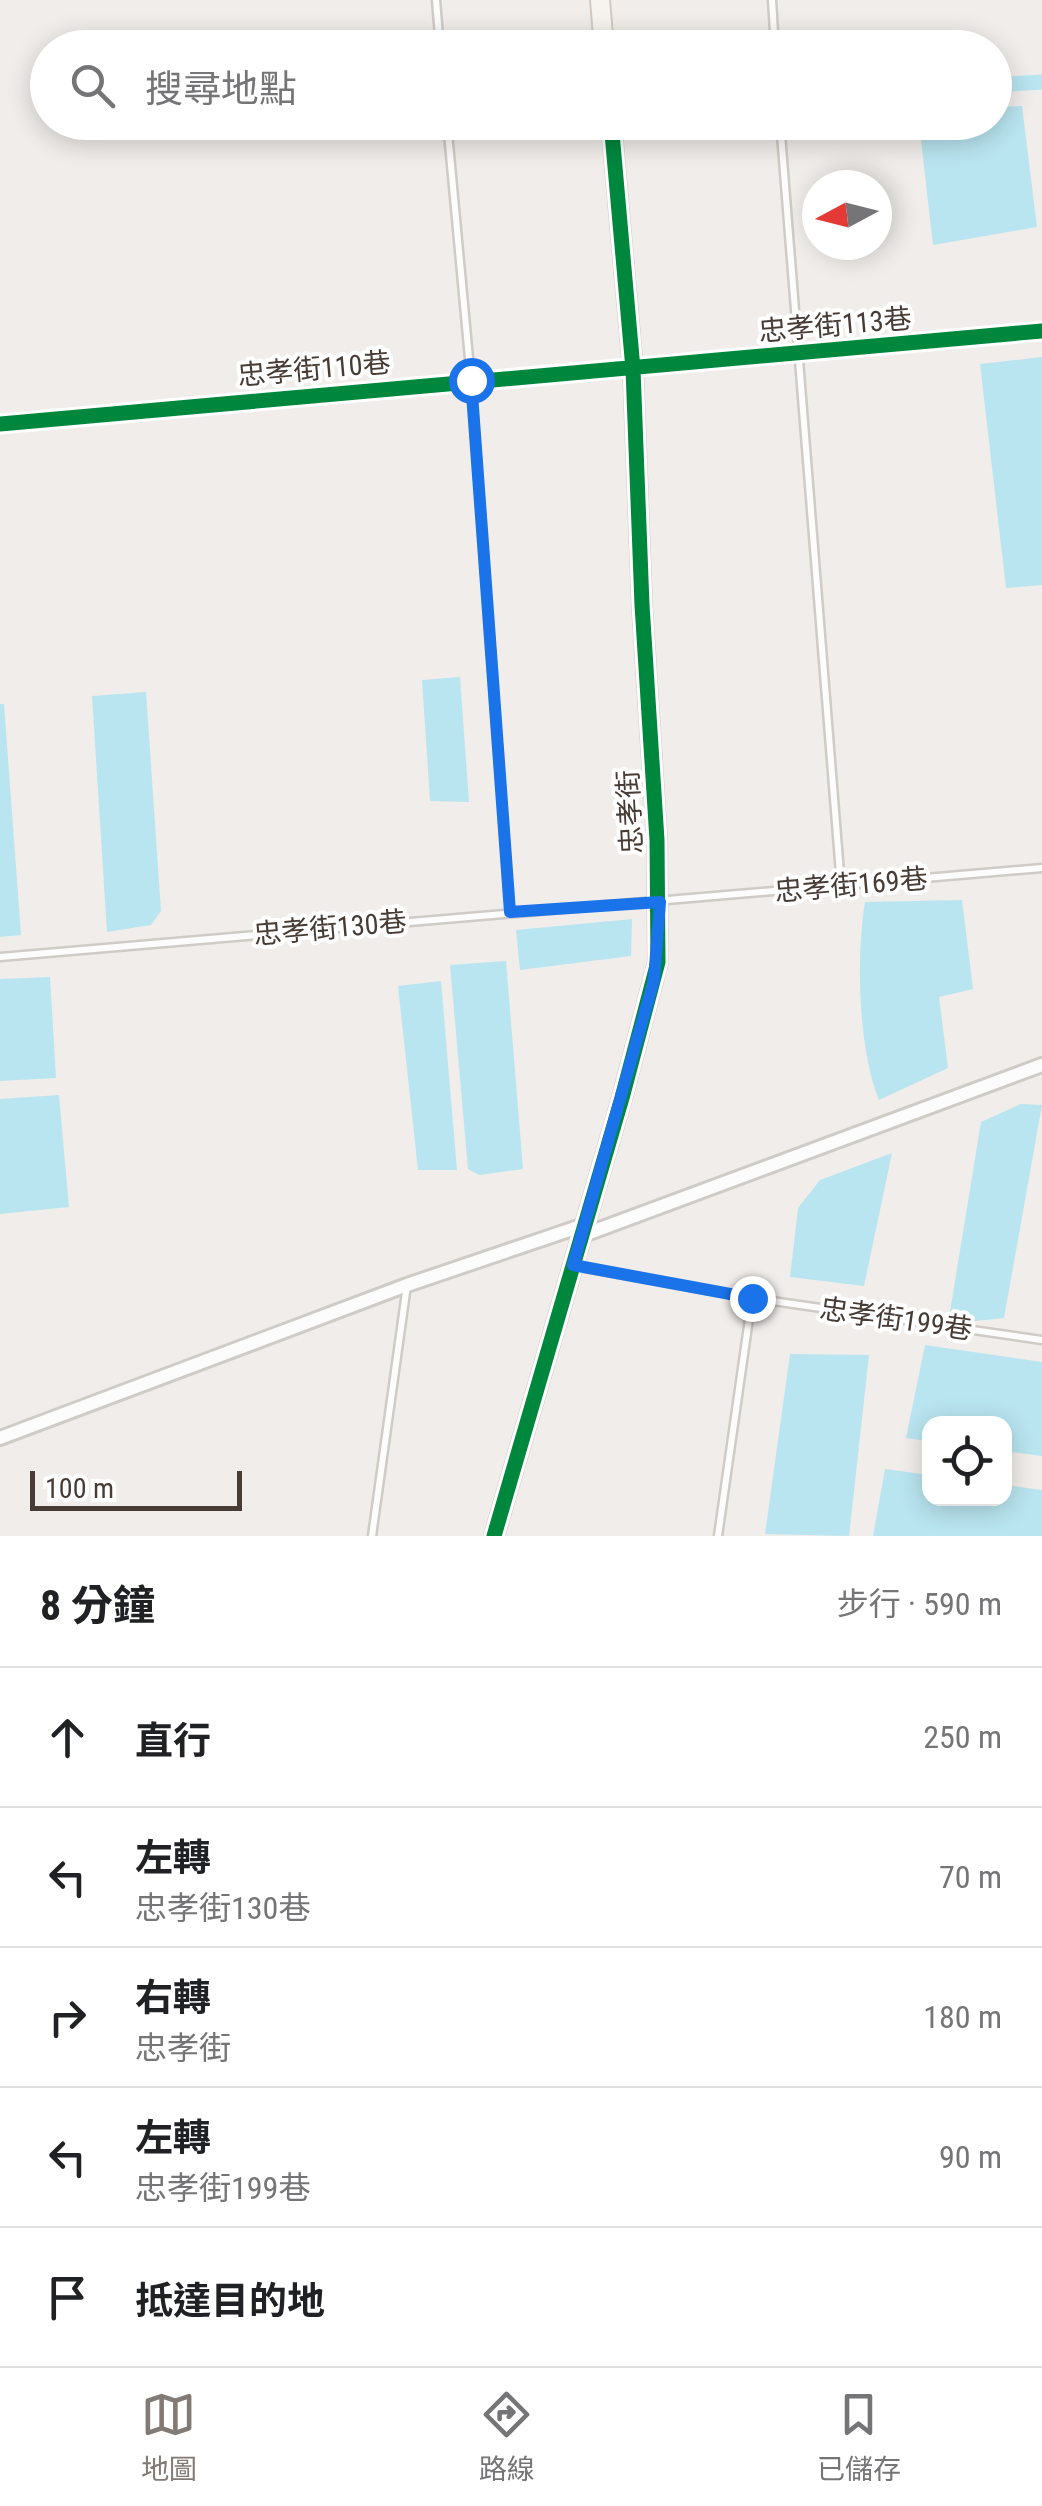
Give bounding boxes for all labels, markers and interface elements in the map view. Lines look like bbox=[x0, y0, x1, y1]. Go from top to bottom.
search box bbox=[30, 30, 1012, 140]
icon: search bbox=[65, 58, 120, 113]
text: 搜尋地點 bbox=[145, 67, 297, 111]
north arrow bbox=[802, 170, 892, 260]
street label: 忠孝街113巷 bbox=[757, 302, 913, 348]
street label: 忠孝街110巷 bbox=[236, 346, 392, 392]
route start bbox=[449, 358, 495, 404]
street label: 忠孝街 bbox=[611, 769, 649, 855]
street label: 忠孝街169巷 bbox=[773, 862, 929, 908]
street label: 忠孝街130巷 bbox=[252, 905, 408, 951]
route end bbox=[730, 1276, 776, 1322]
street label: 忠孝街199巷 bbox=[818, 1292, 974, 1346]
map controls bbox=[922, 1416, 1012, 1506]
button: locate bbox=[922, 1416, 1012, 1506]
scale bar bbox=[30, 1466, 242, 1510]
text: 100 m bbox=[45, 1472, 114, 1505]
text: 8 分鐘 bbox=[40, 1581, 155, 1630]
text: 步行 · 590 m bbox=[837, 1585, 1002, 1623]
icon: ahead bbox=[40, 1710, 95, 1765]
text: 250 m bbox=[923, 1718, 1002, 1756]
text: 直行 bbox=[135, 1719, 211, 1763]
text: 左轉 bbox=[135, 1836, 211, 1880]
icon: left bbox=[40, 1850, 95, 1905]
text: 70 m bbox=[939, 1858, 1002, 1896]
text: 忠孝街130巷 bbox=[135, 1889, 310, 1927]
text: 右轉 bbox=[135, 1976, 211, 2020]
icon: right bbox=[40, 1990, 95, 2045]
text: 180 m bbox=[923, 1998, 1002, 2036]
text: 忠孝街 bbox=[135, 2029, 231, 2067]
text: 左轉 bbox=[135, 2116, 211, 2160]
icon: left bbox=[40, 2130, 95, 2185]
text: 90 m bbox=[939, 2138, 1002, 2176]
text: 忠孝街199巷 bbox=[135, 2169, 310, 2207]
icon: arrive bbox=[40, 2270, 95, 2325]
text: 抵達目的地 bbox=[135, 2279, 325, 2323]
tab: 地圖 bbox=[141, 2387, 197, 2487]
tab: 路線 bbox=[479, 2387, 535, 2487]
tab: 已儲存 bbox=[817, 2387, 901, 2487]

